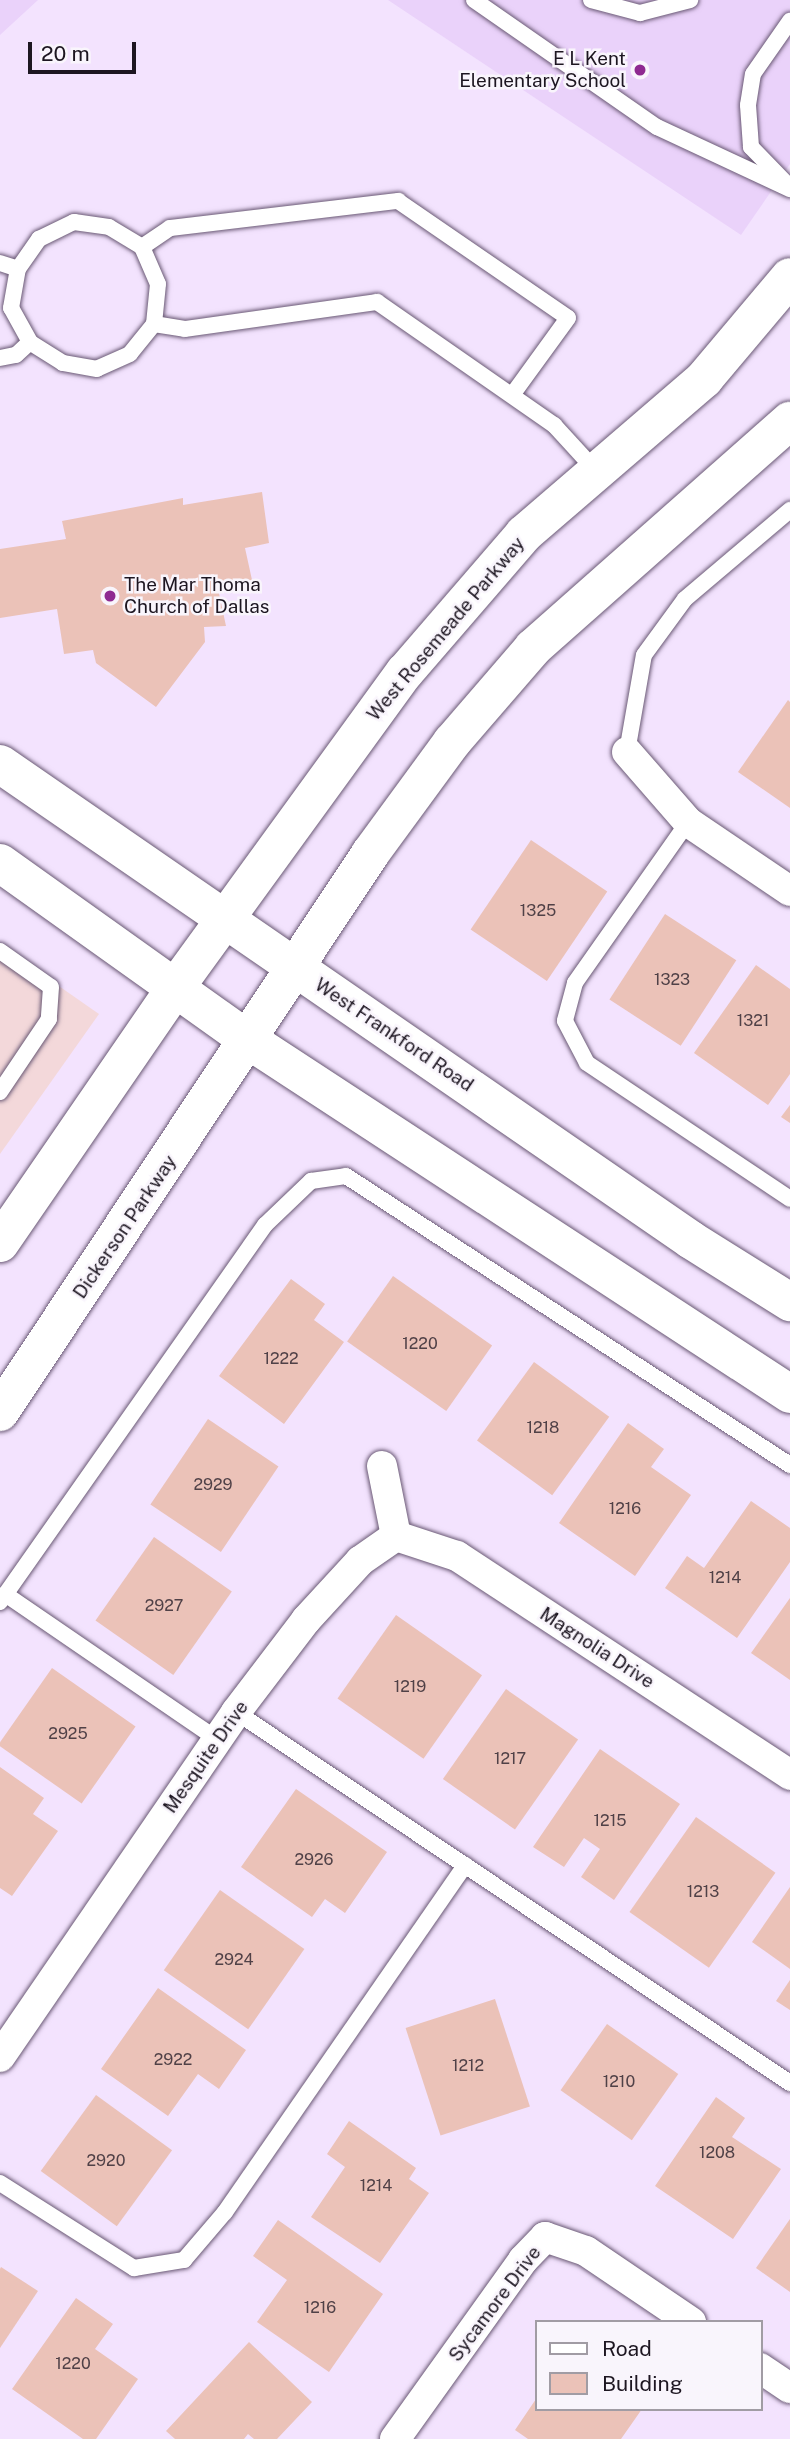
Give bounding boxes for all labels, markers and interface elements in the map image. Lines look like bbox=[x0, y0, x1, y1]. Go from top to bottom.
scale bar bbox=[32, 28, 140, 72]
text: 20 m bbox=[41, 41, 90, 66]
place label: E L Kent Elementary School bbox=[459, 48, 626, 92]
marker: E L Kent Elementary School bbox=[632, 62, 648, 78]
street label: West Rosemeade Parkway bbox=[362, 532, 530, 726]
place label: The Mar Thoma Church of Dallas bbox=[124, 574, 270, 618]
marker: The Mar Thoma Church of Dallas bbox=[102, 588, 118, 604]
house number: 1325 bbox=[520, 901, 556, 921]
house number: 1323 bbox=[654, 970, 690, 990]
street label: West Frankford Road bbox=[310, 973, 478, 1097]
house number: 1321 bbox=[737, 1011, 769, 1031]
street label: Dickerson Parkway bbox=[69, 1151, 181, 1303]
house number: 1220 bbox=[402, 1334, 438, 1354]
house number: 1222 bbox=[263, 1349, 299, 1369]
house number: 1218 bbox=[527, 1418, 559, 1438]
house number: 2929 bbox=[193, 1475, 233, 1495]
house number: 1216 bbox=[609, 1499, 641, 1519]
house number: 1214 bbox=[709, 1568, 741, 1588]
house number: 2927 bbox=[145, 1596, 183, 1616]
street label: Magnolia Drive bbox=[536, 1603, 658, 1693]
house number: 1219 bbox=[394, 1677, 426, 1697]
street label: Mesquite Drive bbox=[159, 1696, 253, 1818]
house number: 2925 bbox=[48, 1724, 88, 1744]
house number: 1217 bbox=[494, 1749, 526, 1769]
house number: 1215 bbox=[594, 1811, 626, 1831]
house number: 2926 bbox=[294, 1850, 334, 1870]
house number: 1213 bbox=[687, 1882, 719, 1902]
house number: 2924 bbox=[214, 1950, 254, 1970]
house number: 2922 bbox=[154, 2050, 192, 2070]
house number: 1212 bbox=[452, 2056, 484, 2076]
house number: 1210 bbox=[603, 2072, 635, 2092]
house number: 1208 bbox=[699, 2143, 735, 2163]
house number: 2920 bbox=[87, 2151, 125, 2171]
house number: 1214 bbox=[360, 2176, 392, 2196]
street label: Sycamore Drive bbox=[444, 2242, 546, 2366]
house number: 1216 bbox=[304, 2298, 336, 2318]
legend bbox=[534, 2320, 762, 2411]
text: Road bbox=[602, 2336, 652, 2361]
house number: 1220 bbox=[55, 2354, 91, 2374]
text: Building bbox=[602, 2371, 683, 2396]

